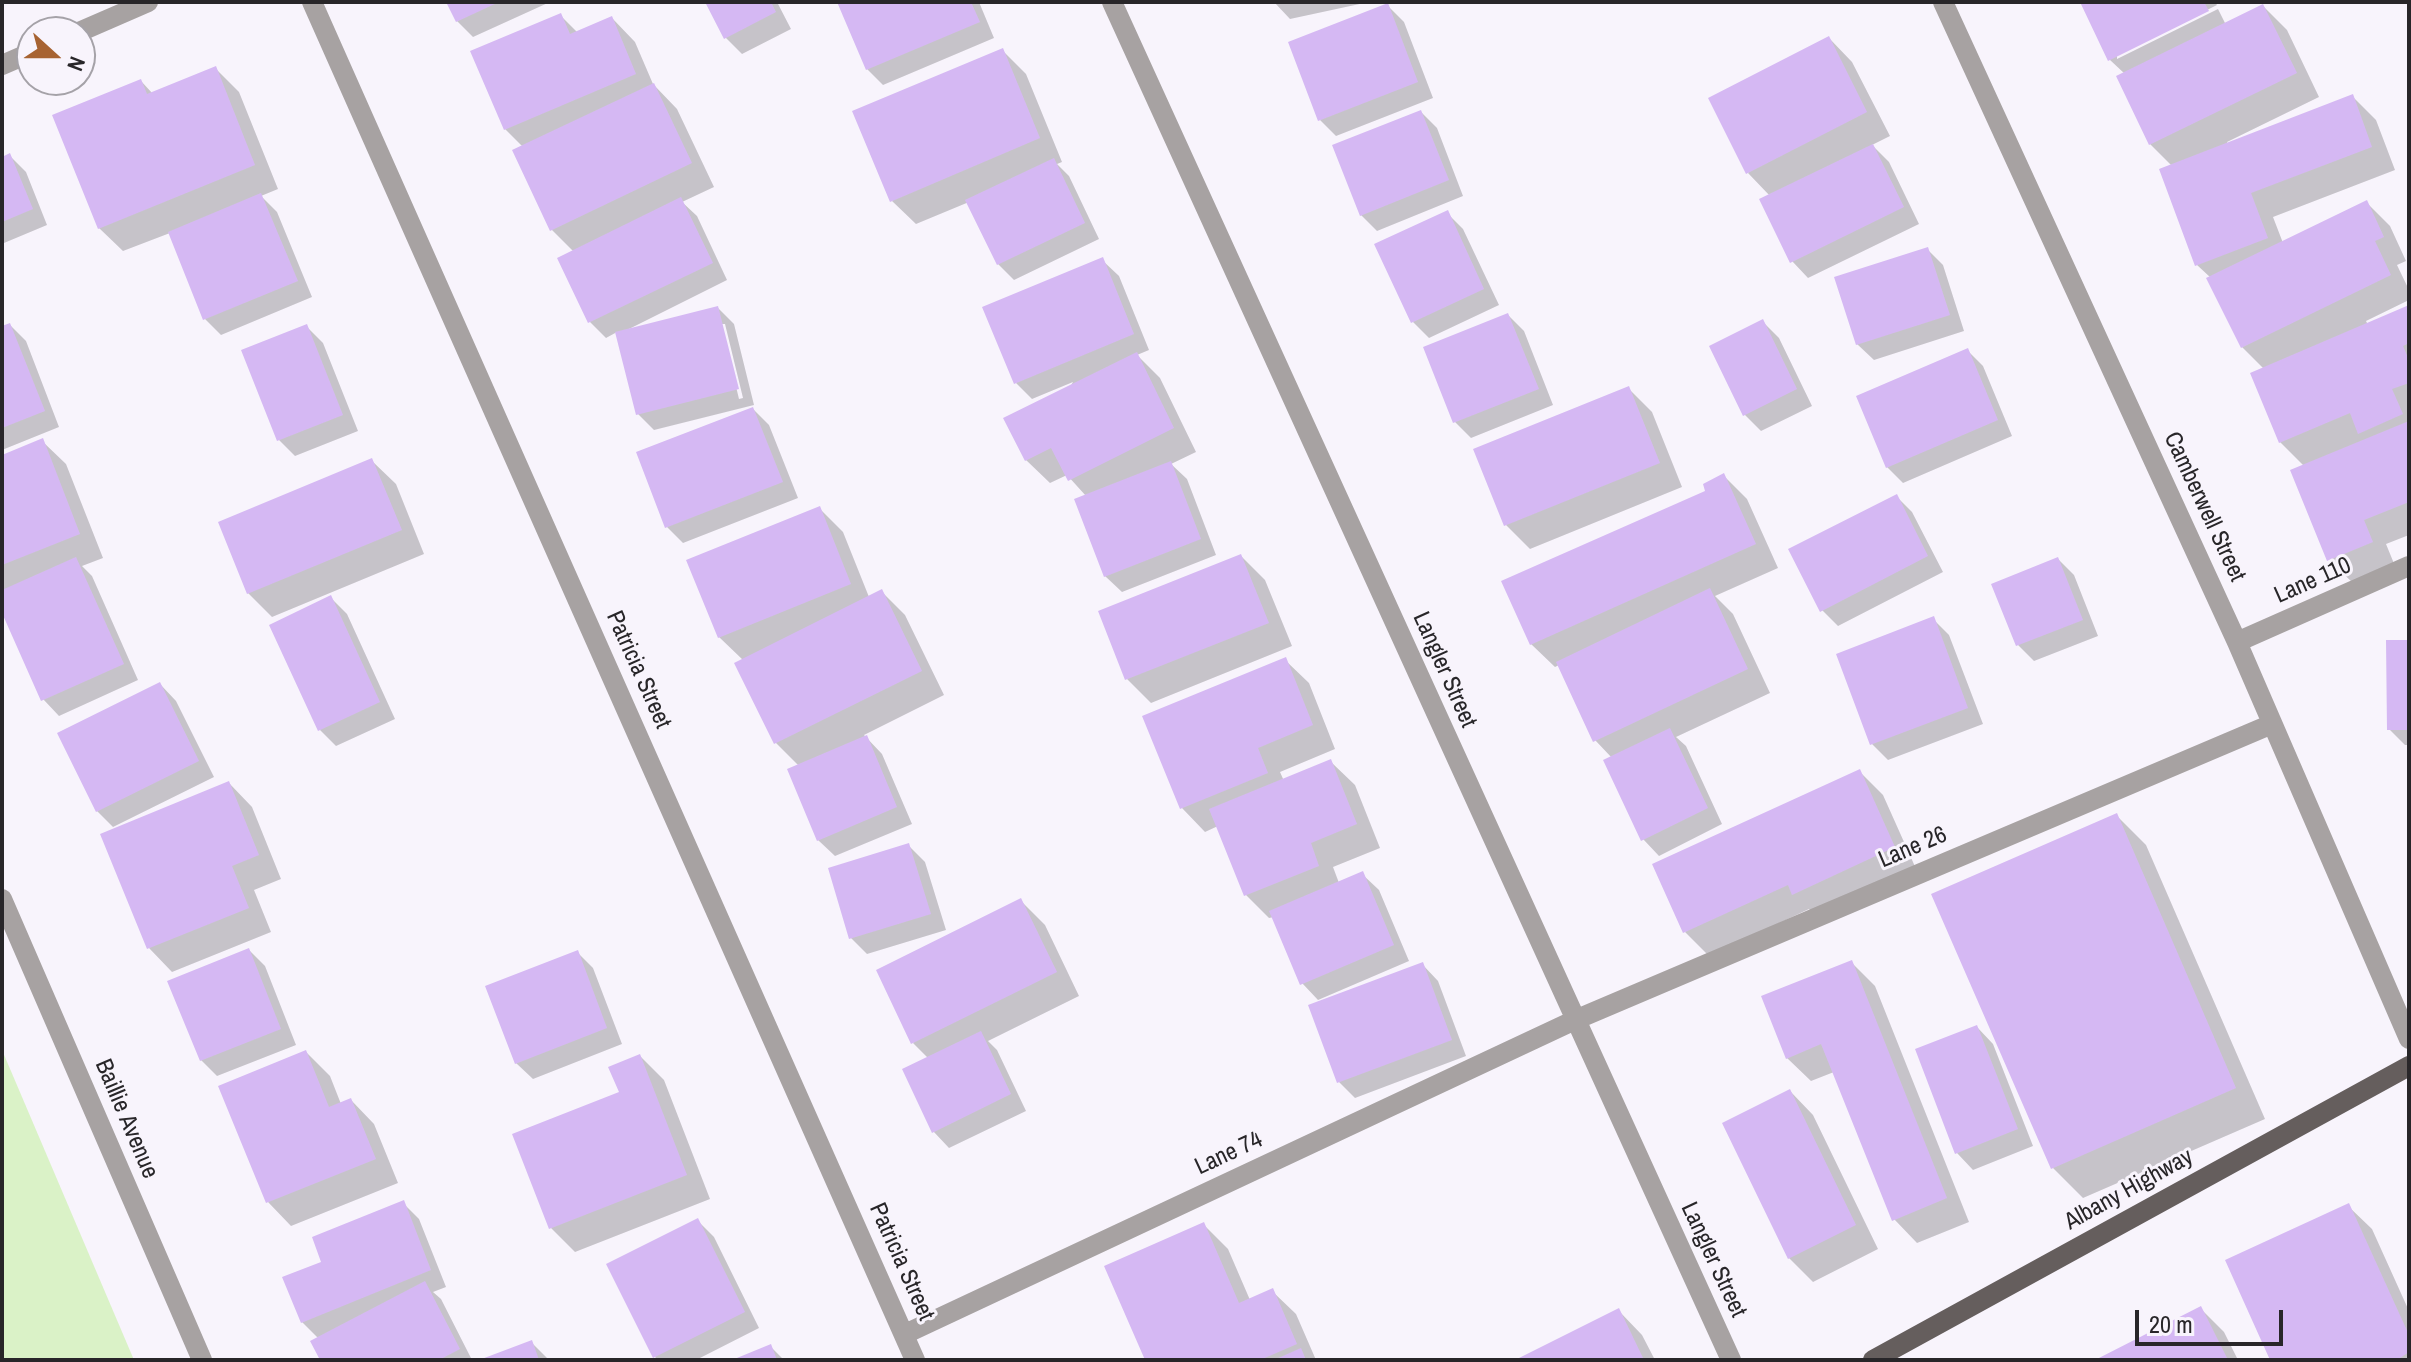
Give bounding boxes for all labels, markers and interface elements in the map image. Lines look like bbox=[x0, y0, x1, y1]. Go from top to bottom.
north arrow bbox=[16, 16, 96, 96]
text: N bbox=[60, 52, 93, 75]
street label: Camberwell Street bbox=[2157, 428, 2251, 586]
street label: Lane 110 bbox=[2270, 551, 2356, 611]
street label: Patricia Street bbox=[599, 607, 677, 733]
street label: Langler Street bbox=[1406, 608, 1482, 732]
street label: Lane 26 bbox=[1875, 821, 1951, 875]
street label: Baillie Avenue bbox=[88, 1055, 164, 1183]
street label: Lane 74 bbox=[1191, 1126, 1267, 1182]
street label: Albany Highway bbox=[2060, 1143, 2198, 1237]
street label: Langler Street bbox=[1674, 1198, 1752, 1322]
street label: Patricia Street bbox=[862, 1199, 940, 1325]
scale bar bbox=[2139, 1294, 2287, 1344]
text: 20 m bbox=[2149, 1308, 2193, 1340]

